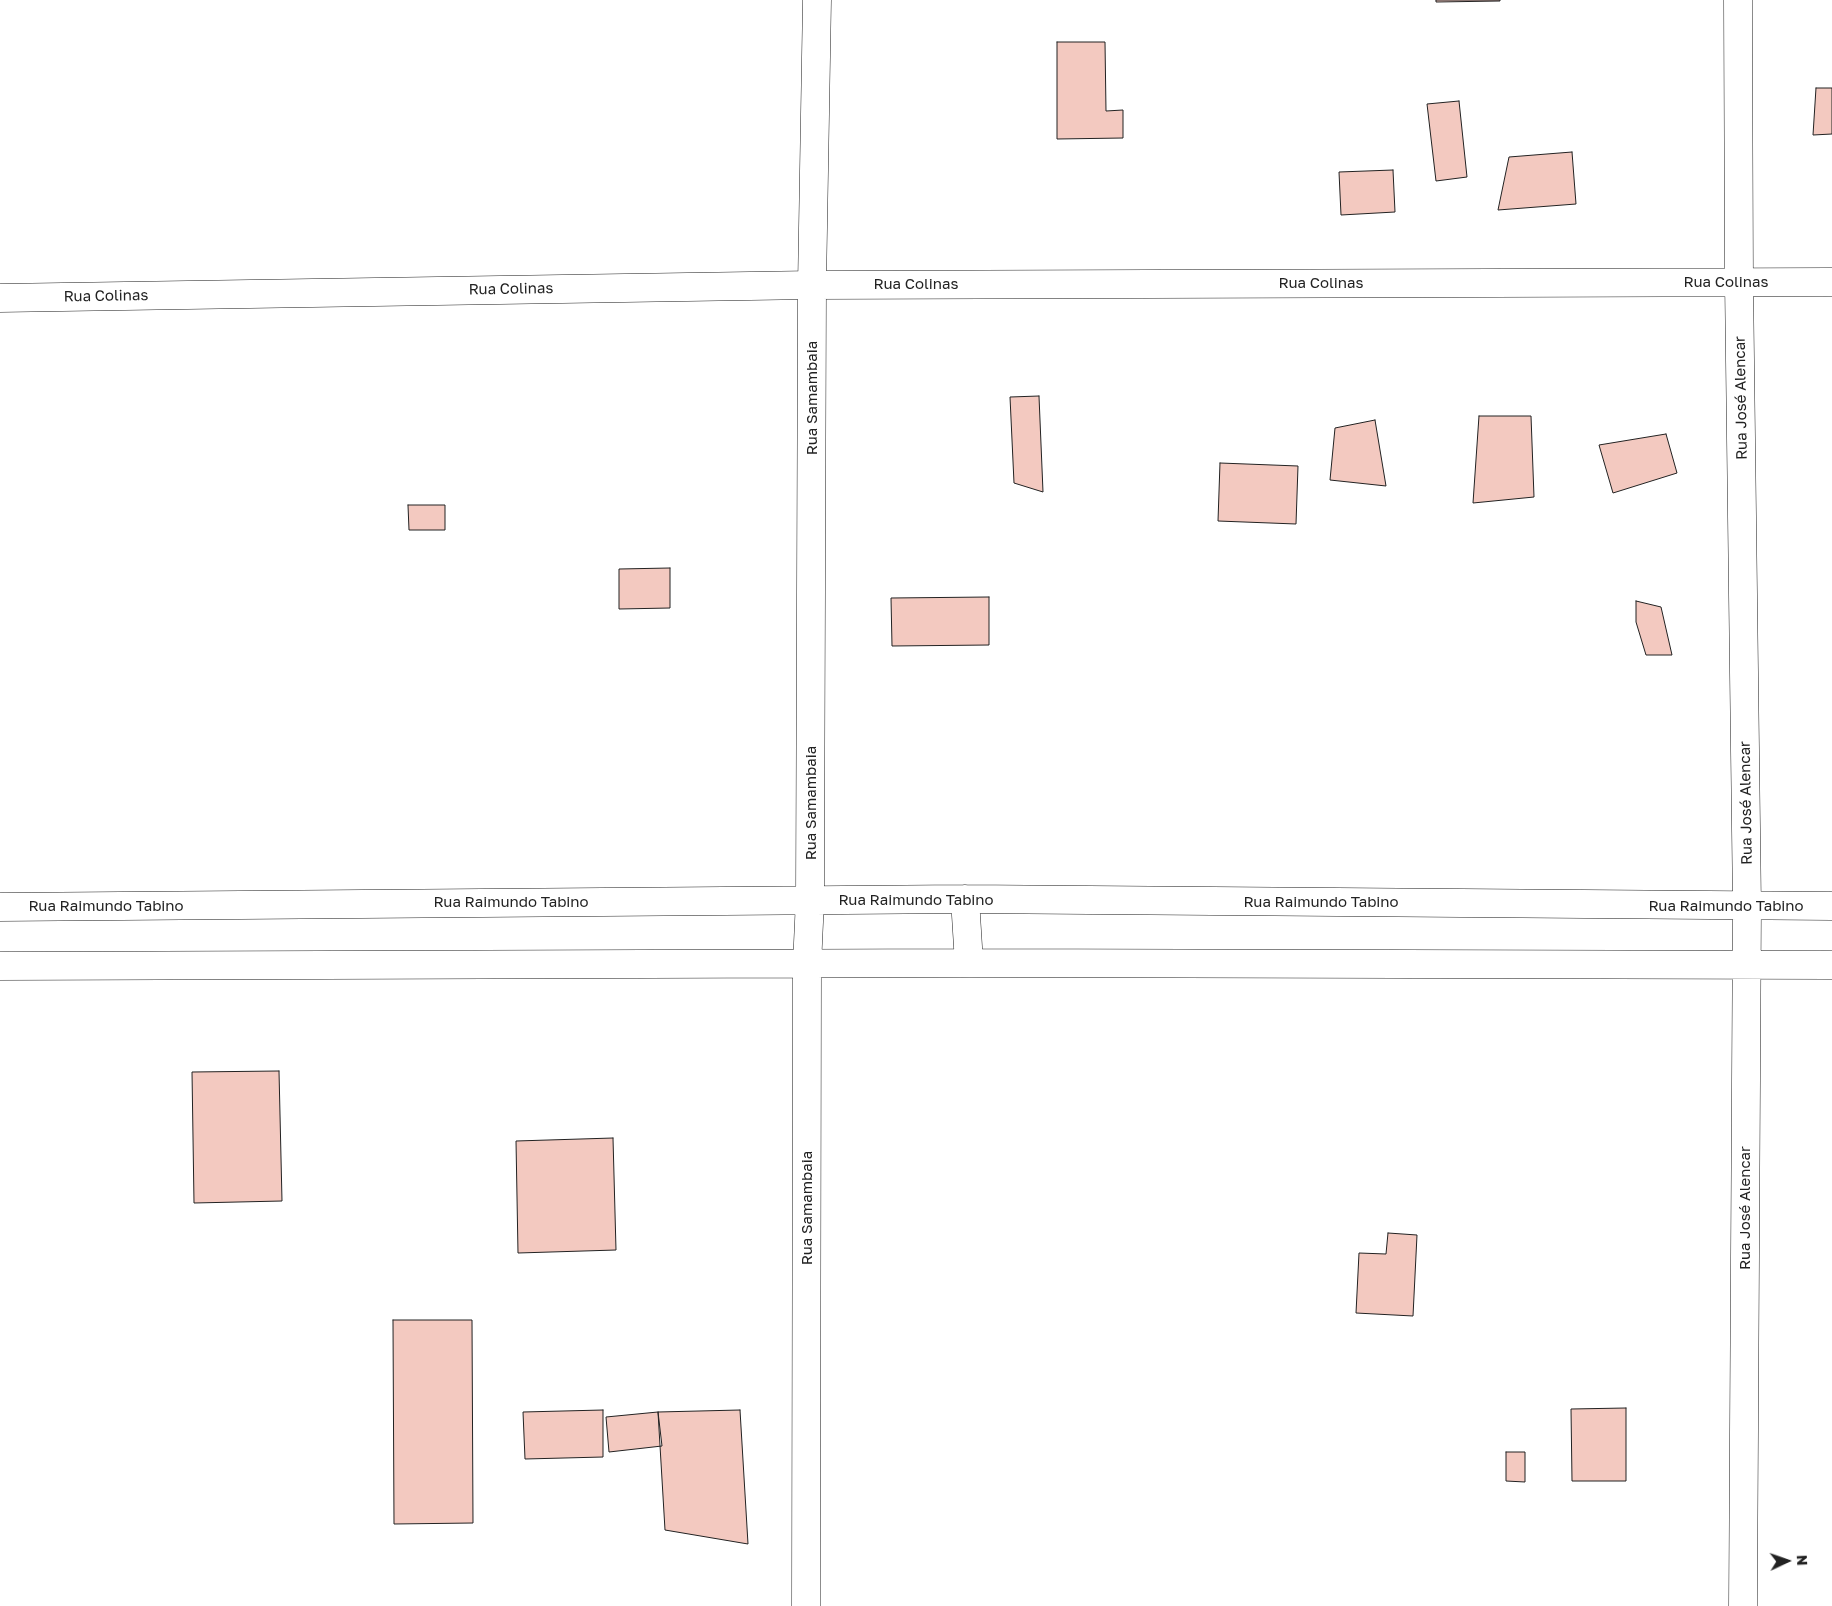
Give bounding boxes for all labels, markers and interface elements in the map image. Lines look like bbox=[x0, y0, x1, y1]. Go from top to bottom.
street label: Rua Colinas bbox=[1684, 273, 1768, 291]
street label: Rua Colinas bbox=[1279, 274, 1363, 292]
street label: Rua Colinas bbox=[874, 275, 958, 293]
street label: Rua Colinas bbox=[468, 279, 554, 299]
street label: Rua Colinas bbox=[63, 286, 149, 306]
street label: Rua José Alencar bbox=[1731, 336, 1751, 460]
street label: Rua Samambaia bbox=[803, 341, 821, 455]
street label: Rua José Alencar bbox=[1736, 741, 1756, 865]
street label: Rua Samambaia bbox=[802, 746, 820, 860]
street label: Rua Raimundo Tabino bbox=[838, 891, 994, 909]
street label: Rua Raimundo Tabino bbox=[433, 893, 589, 911]
street label: Rua Raimundo Tabino bbox=[1243, 893, 1399, 911]
street label: Rua Raimundo Tabino bbox=[28, 897, 184, 915]
street label: Rua Raimundo Tabino bbox=[1648, 897, 1804, 915]
street label: Rua José Alencar bbox=[1736, 1146, 1754, 1270]
street label: Rua Samambaia bbox=[798, 1151, 816, 1265]
north arrow bbox=[1762, 1536, 1812, 1586]
text: N bbox=[1794, 1554, 1811, 1566]

